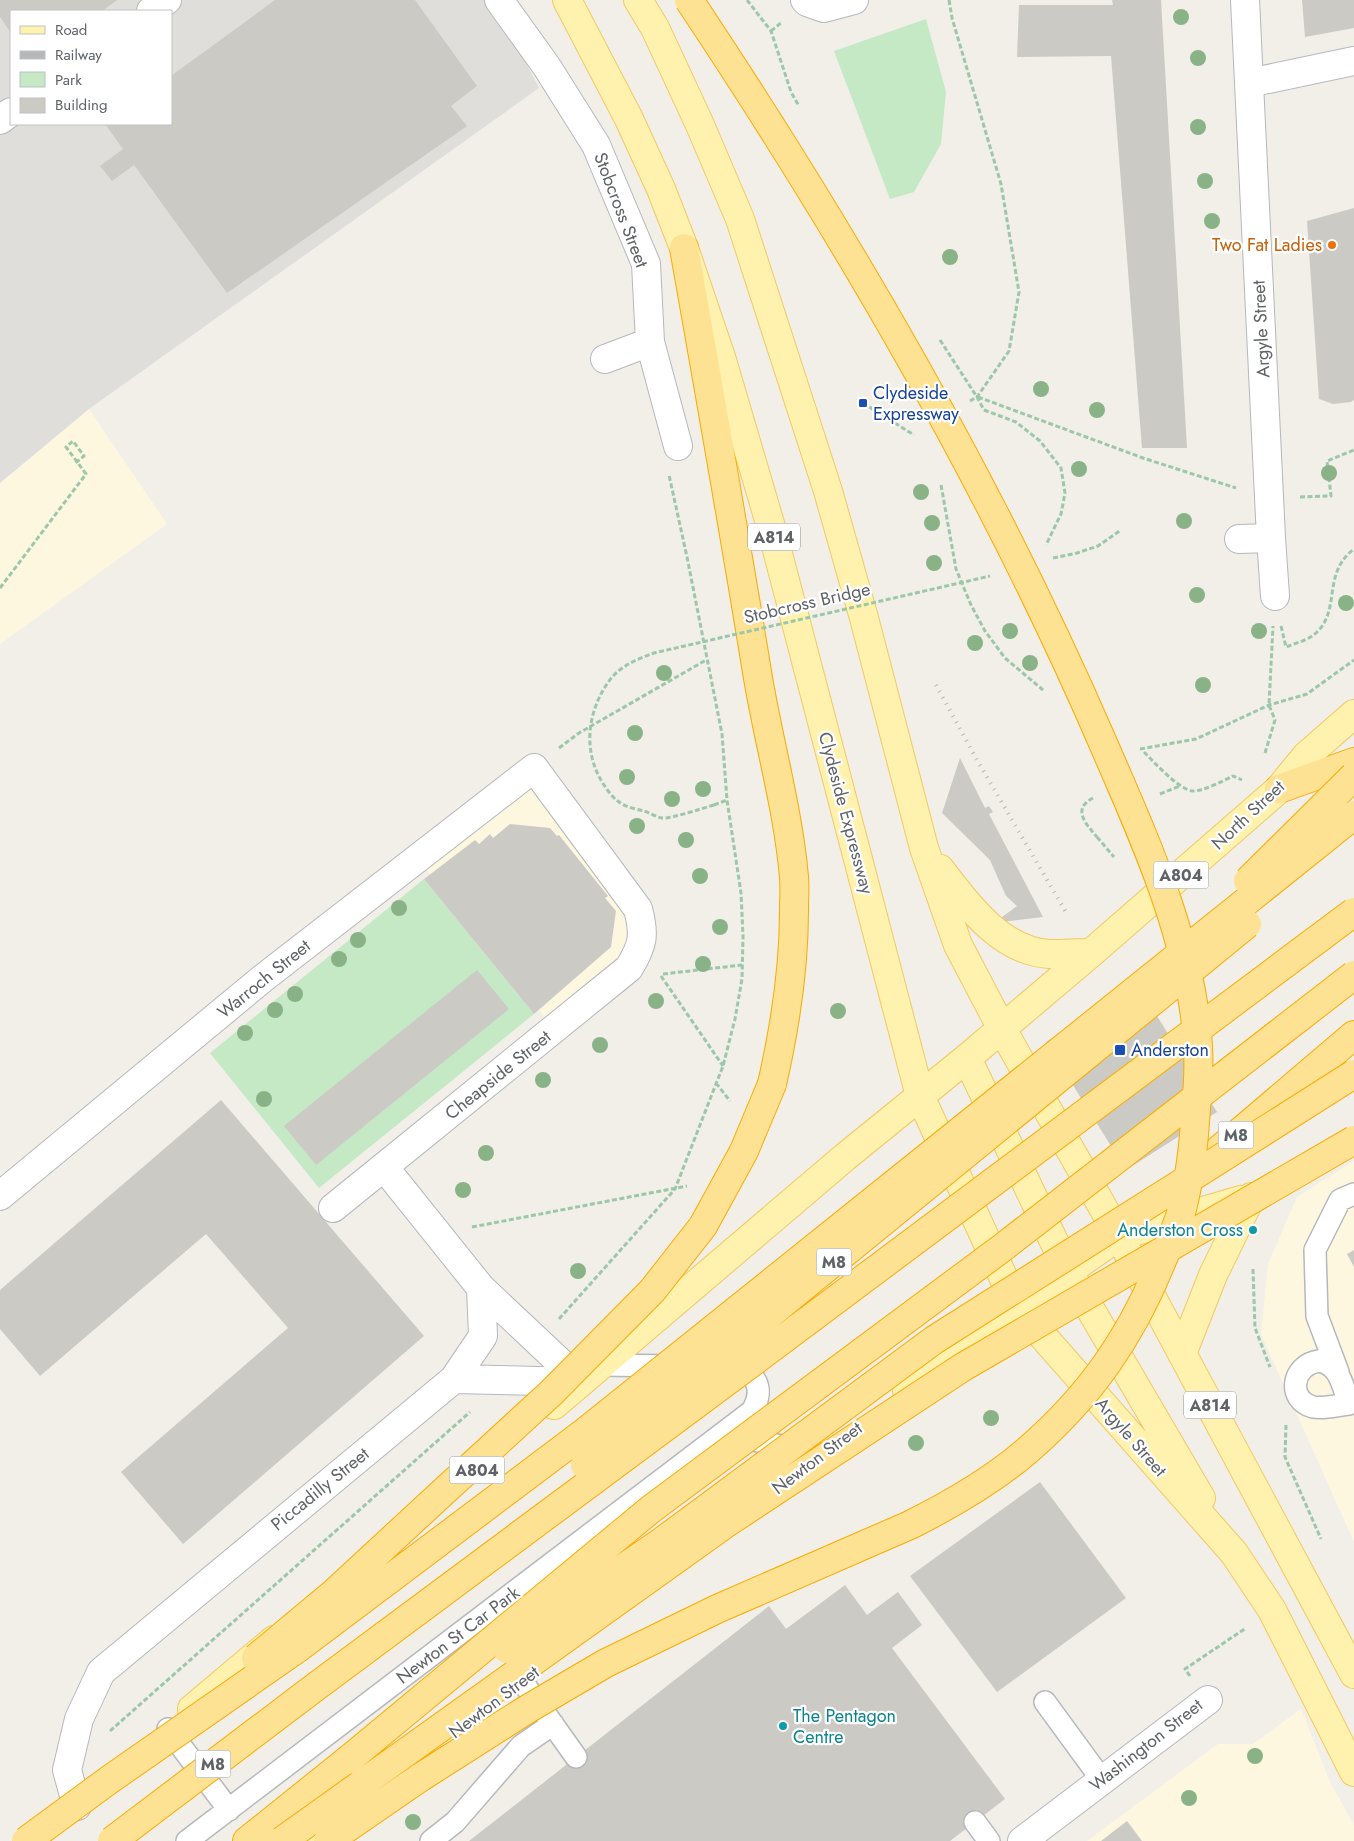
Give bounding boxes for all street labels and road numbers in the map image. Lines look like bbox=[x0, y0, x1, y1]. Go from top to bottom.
street label: Stobcross Street bbox=[587, 149, 655, 272]
street label: Argyle Street bbox=[1245, 279, 1277, 378]
road number: A814 bbox=[748, 524, 800, 550]
street label: Stobcross Bridge bbox=[741, 576, 873, 630]
street label: Clydeside Expressway bbox=[812, 729, 880, 897]
street label: North Street bbox=[1205, 774, 1291, 856]
road number: A804 bbox=[1154, 862, 1208, 888]
street label: Warroch Street bbox=[212, 933, 317, 1025]
street label: Cheapside Street bbox=[439, 1024, 557, 1126]
road number: M8 bbox=[1218, 1122, 1254, 1148]
road number: M8 bbox=[816, 1248, 852, 1276]
street label: Argyle Street bbox=[1089, 1392, 1173, 1483]
road number: A814 bbox=[1184, 1392, 1236, 1418]
street label: Newton Street bbox=[766, 1415, 868, 1501]
street label: Piccadilly Street bbox=[265, 1441, 375, 1537]
road number: A804 bbox=[450, 1456, 504, 1484]
street label: Newton St Car Park bbox=[391, 1580, 525, 1690]
street label: Newton Street bbox=[443, 1659, 545, 1745]
street label: Washington Street bbox=[1084, 1692, 1209, 1798]
road number: M8 bbox=[196, 1750, 230, 1778]

